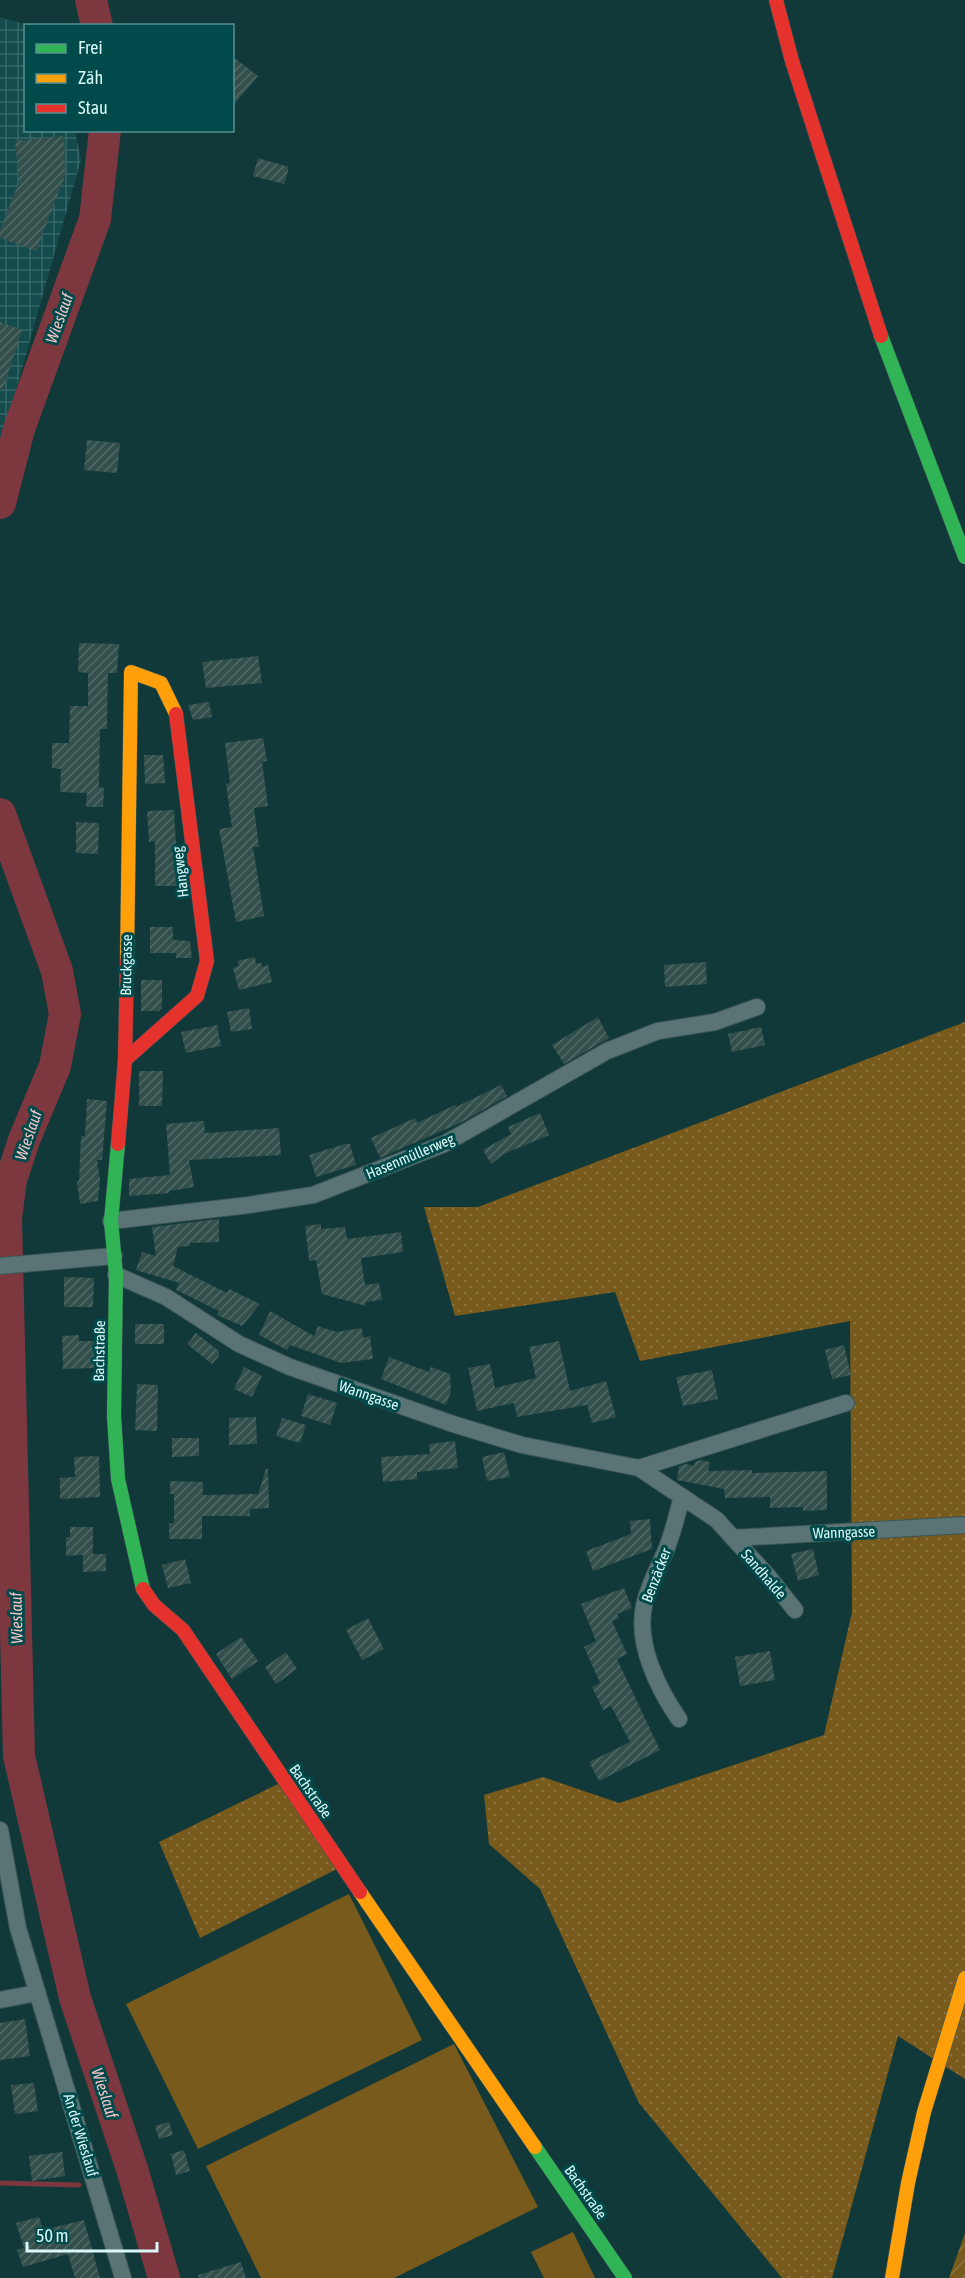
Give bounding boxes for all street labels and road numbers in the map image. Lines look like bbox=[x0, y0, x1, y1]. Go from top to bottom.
street label: Hangweg bbox=[168, 845, 192, 899]
street label: Bruckgasse bbox=[117, 934, 135, 996]
street label: Hasenmüllerweg bbox=[363, 1130, 457, 1182]
street label: Bachstraße bbox=[90, 1320, 108, 1382]
street label: Wanngasse bbox=[337, 1377, 401, 1413]
street label: Wanngasse bbox=[812, 1522, 876, 1542]
street label: Benzäcker bbox=[638, 1545, 674, 1604]
street label: Sandhalde bbox=[738, 1546, 790, 1602]
street label: Bachstraße bbox=[286, 1761, 336, 1821]
street label: An der Wieslauf bbox=[60, 2091, 102, 2179]
street label: Bachstraße bbox=[561, 2162, 611, 2222]

